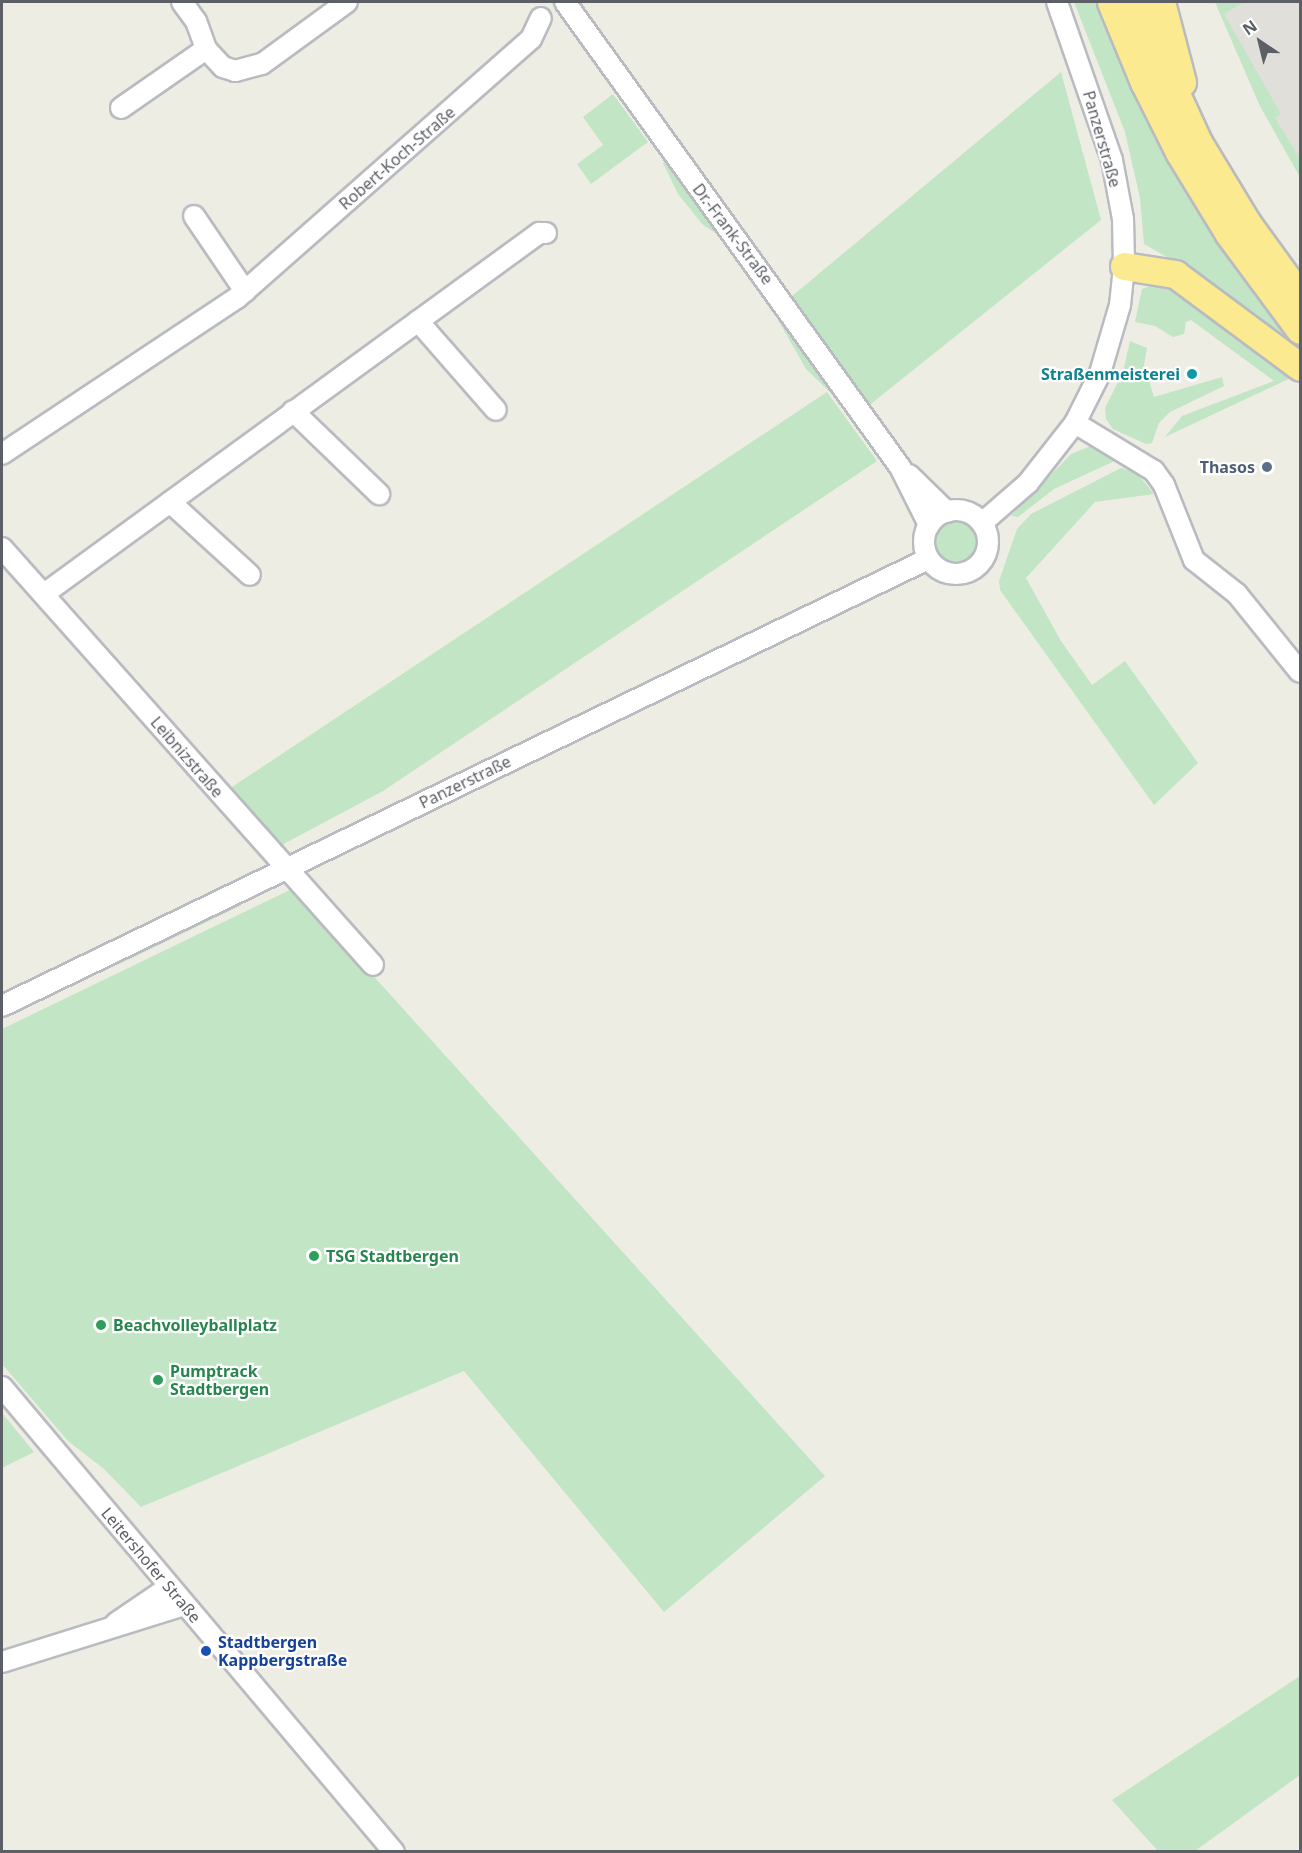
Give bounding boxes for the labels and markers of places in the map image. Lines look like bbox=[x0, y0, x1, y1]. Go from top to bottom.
place label: Straßenmeisterei bbox=[1041, 364, 1180, 384]
marker: Straßenmeisterei bbox=[1185, 367, 1199, 381]
place label: Thasos bbox=[1200, 457, 1255, 477]
marker: Thasos bbox=[1260, 460, 1274, 474]
place label: TSG Stadtbergen bbox=[326, 1246, 459, 1266]
marker: TSG Stadtbergen bbox=[307, 1249, 321, 1263]
place label: Beachvolleyballplatz bbox=[113, 1315, 277, 1335]
marker: Beachvolleyballplatz bbox=[94, 1318, 108, 1332]
place label: Pumptrack Stadtbergen bbox=[170, 1361, 269, 1399]
marker: Pumptrack Stadtbergen bbox=[151, 1373, 165, 1387]
place label: Stadtbergen Kappbergstraße bbox=[218, 1632, 347, 1670]
marker: Stadtbergen Kappbergstraße bbox=[199, 1644, 213, 1658]

